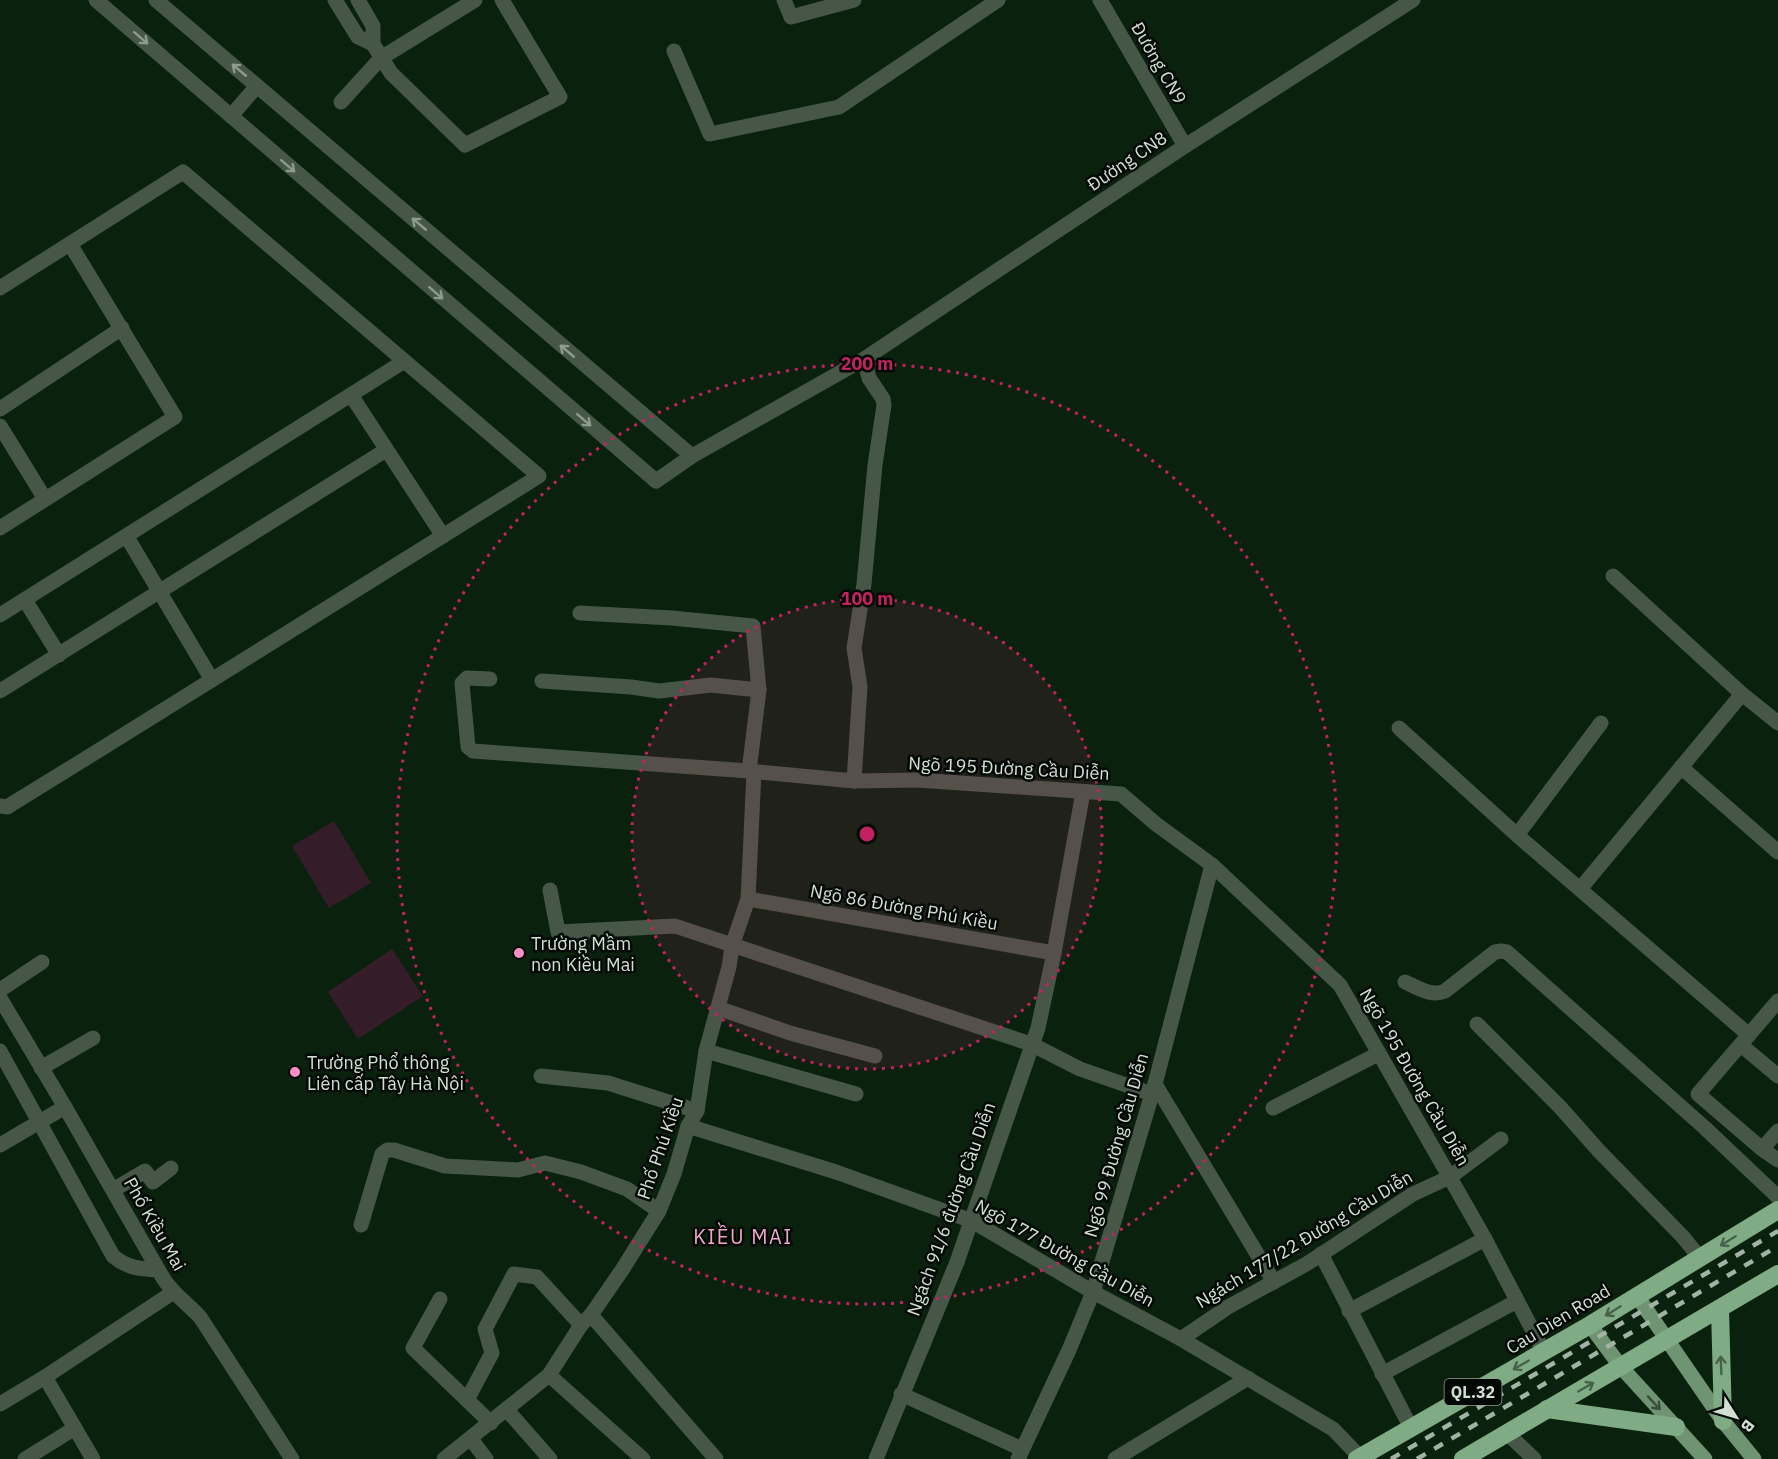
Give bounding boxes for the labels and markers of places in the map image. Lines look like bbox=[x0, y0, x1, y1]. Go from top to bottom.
centre of rings bbox=[857, 824, 877, 844]
place label: Trường Mầm non Kiều Mai bbox=[531, 932, 635, 976]
marker: Trường Mầm non Kiều Mai bbox=[512, 946, 526, 960]
place label: Trường Phổ thông Liên cấp Tây Hà Nội bbox=[307, 1051, 464, 1095]
marker: Trường Phổ thông Liên cấp Tây Hà Nội bbox=[288, 1065, 302, 1079]

